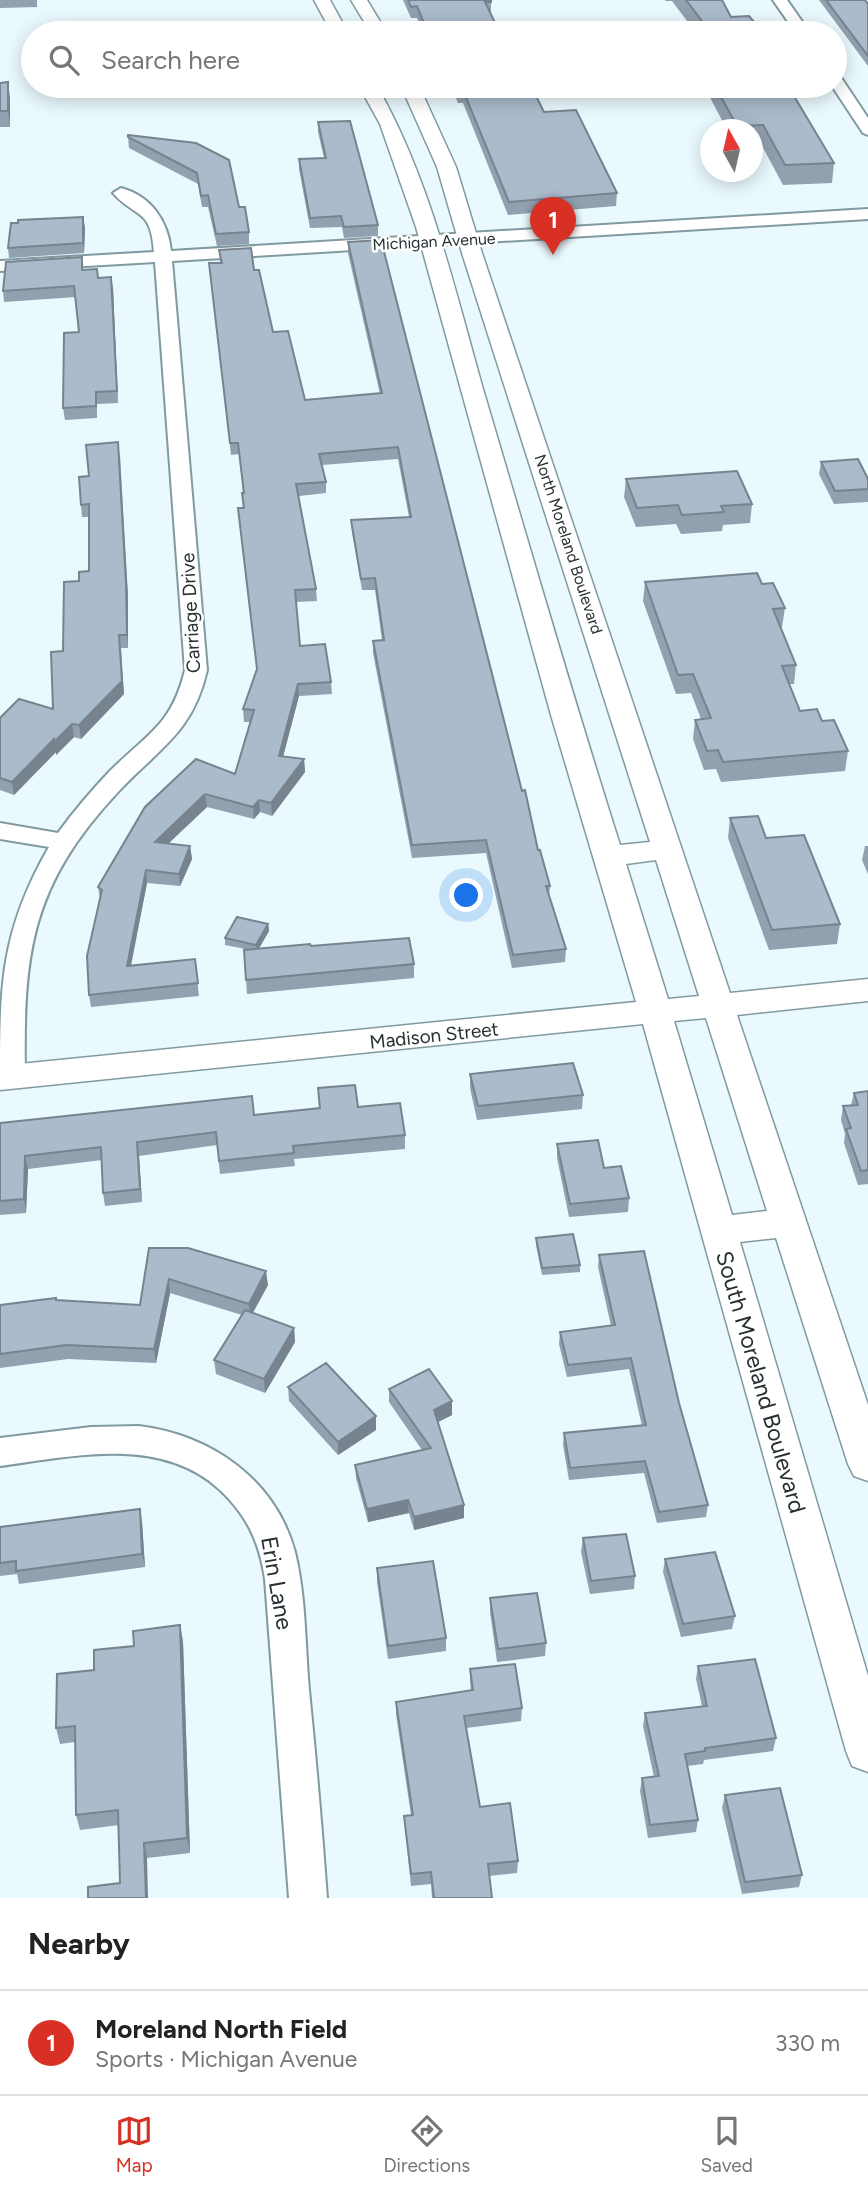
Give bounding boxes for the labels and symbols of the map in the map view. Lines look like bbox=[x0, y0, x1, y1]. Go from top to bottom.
north arrow bbox=[700, 119, 763, 182]
pin: 1 bbox=[530, 197, 576, 255]
street label: Michigan Avenue bbox=[372, 229, 496, 254]
street label: North Moreland Boulevard bbox=[530, 452, 607, 636]
street label: Carriage Drive bbox=[176, 552, 205, 674]
your location bbox=[449, 878, 483, 912]
street label: Madison Street bbox=[368, 1017, 500, 1054]
street label: South Moreland Boulevard bbox=[710, 1248, 812, 1516]
street label: Erin Lane bbox=[255, 1534, 299, 1632]

